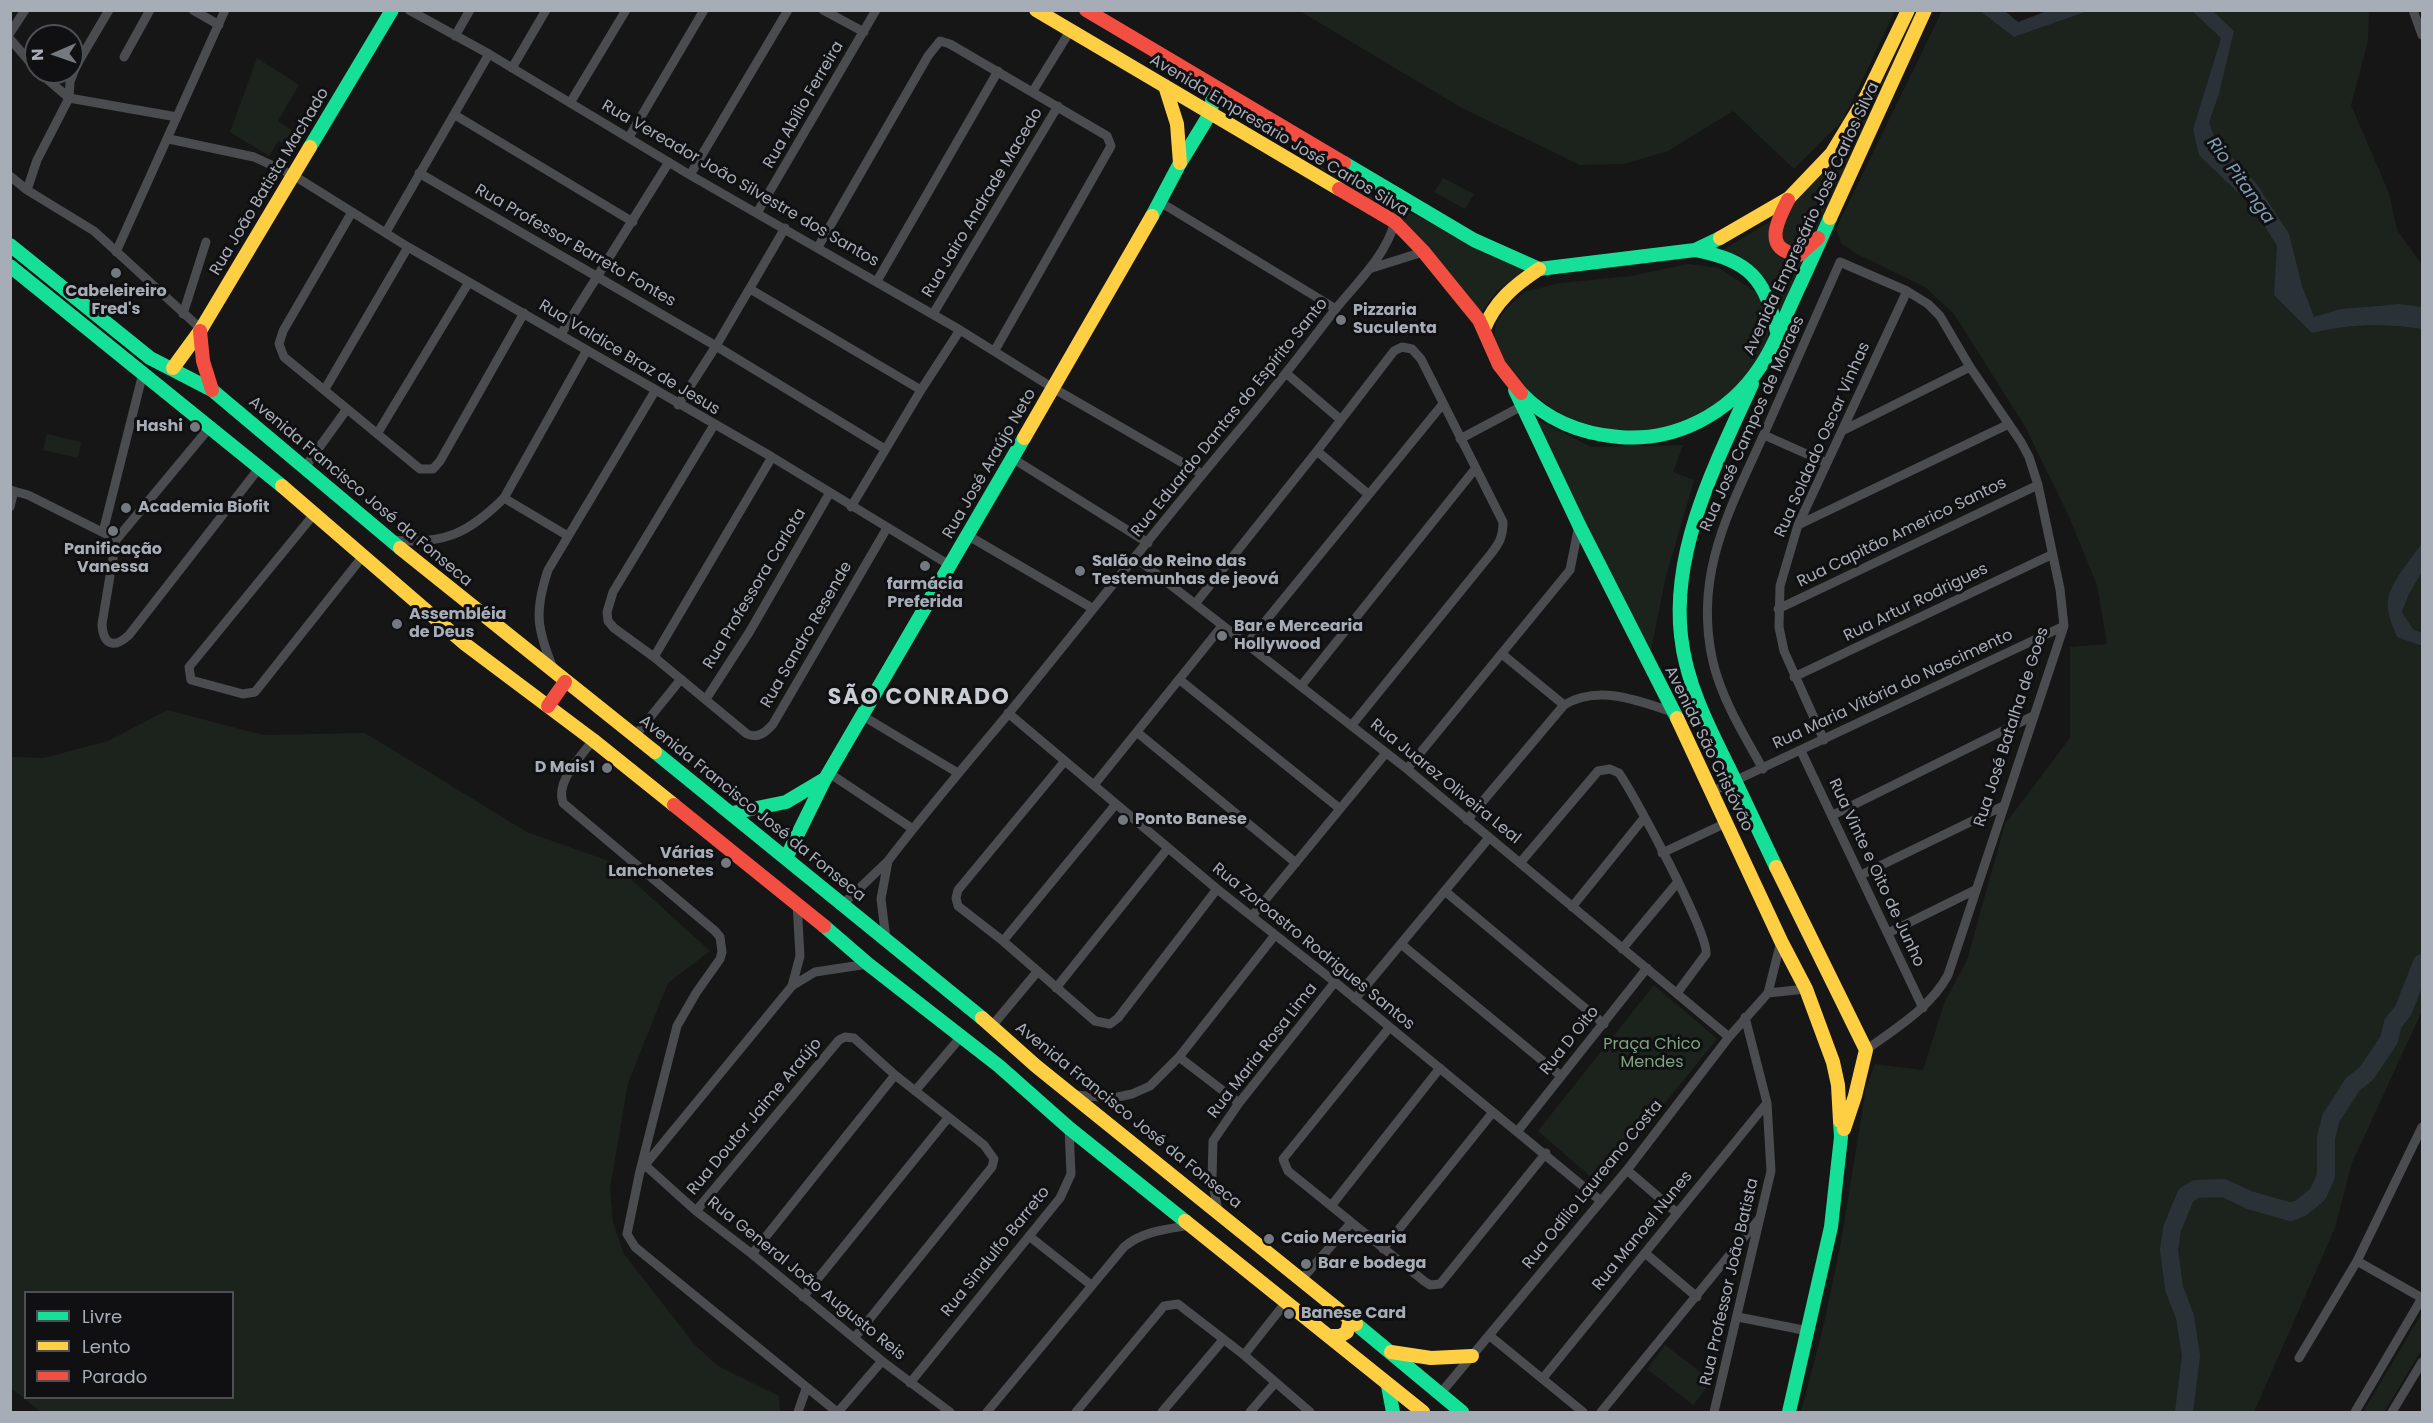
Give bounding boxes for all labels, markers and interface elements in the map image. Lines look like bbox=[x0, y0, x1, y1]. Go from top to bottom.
north arrow bbox=[24, 24, 84, 84]
street label: Rua Abílio Ferreira bbox=[760, 38, 848, 172]
text: N bbox=[26, 48, 49, 61]
street label: Avenida Empresário José Carlos Silva bbox=[1146, 51, 1412, 221]
street label: Avenida Empresário José Carlos Silva bbox=[1740, 79, 1884, 359]
street label: Rua João Batista Machado bbox=[206, 85, 334, 279]
street label: Rua Vereador João Silvestre dos Santos bbox=[598, 96, 882, 272]
street label: Rua Jairo Andrade Macedo bbox=[919, 105, 1047, 301]
water label: Rio Pitanga bbox=[2201, 134, 2279, 228]
street label: Rua Professor Barreto Fontes bbox=[471, 181, 679, 311]
marker: Cabeleireiro Fred's bbox=[109, 266, 123, 280]
place label: Cabeleireiro Fred's bbox=[65, 282, 167, 320]
street label: Rua Eduardo Dantas do Espírito Santo bbox=[1128, 295, 1332, 541]
street label: Rua Valdice Braz de Jesus bbox=[535, 296, 723, 420]
place label: Pizzaria Suculenta bbox=[1353, 301, 1437, 339]
marker: Pizzaria Suculenta bbox=[1334, 313, 1348, 327]
street label: Rua José Campos de Moraes bbox=[1697, 313, 1809, 535]
street label: Rua Soldado Oscar Vinhas bbox=[1771, 339, 1875, 541]
street label: Rua José Araújo Neto bbox=[939, 386, 1041, 542]
street label: Avenida Francisco José da Fonseca bbox=[244, 393, 476, 591]
place label: Hashi bbox=[136, 417, 183, 437]
marker: Hashi bbox=[188, 420, 202, 434]
street label: Rua Capitão Americo Santos bbox=[1794, 474, 2010, 592]
place label: Academia Biofit bbox=[138, 498, 269, 518]
marker: Academia Biofit bbox=[119, 501, 133, 515]
street label: Rua Professora Carlota bbox=[699, 505, 811, 673]
marker: Panificação Vanessa bbox=[106, 524, 120, 538]
place label: Panificação Vanessa bbox=[64, 540, 162, 578]
place label: Salão do Reino das Testemunhas de jeová bbox=[1092, 552, 1279, 590]
street label: Rua Sandro Resende bbox=[757, 558, 857, 712]
marker: farmácia Preferida bbox=[918, 559, 932, 573]
street label: Rua Artur Rodrigues bbox=[1841, 560, 1991, 646]
marker: Salão do Reino das Testemunhas de jeová bbox=[1073, 564, 1087, 578]
place label: farmácia Preferida bbox=[887, 575, 963, 613]
place label: Assembléia de Deus bbox=[409, 605, 506, 643]
marker: Assembléia de Deus bbox=[390, 617, 404, 631]
place label: Bar e Mercearia Hollywood bbox=[1234, 617, 1363, 655]
street label: Rua José Batalha de Goes bbox=[1971, 625, 2053, 829]
street label: Rua Maria Vitória do Nascimento bbox=[1770, 626, 2016, 754]
marker: Bar e Mercearia Hollywood bbox=[1215, 629, 1229, 643]
street label: Avenida São Cristóvão bbox=[1660, 663, 1756, 835]
district label: SÃO CONRADO bbox=[828, 685, 1010, 711]
street label: Avenida Francisco José da Fonseca bbox=[635, 712, 869, 906]
street label: Rua Juarez Oliveira Leal bbox=[1366, 715, 1524, 849]
place label: D Mais1 bbox=[535, 758, 595, 778]
marker: D Mais1 bbox=[600, 761, 614, 775]
street label: Rua Vinte e Oito de Junho bbox=[1824, 776, 1928, 970]
place label: Ponto Banese bbox=[1135, 810, 1247, 830]
marker: Ponto Banese bbox=[1116, 813, 1130, 827]
place label: Várias Lanchonetes bbox=[608, 844, 714, 882]
marker: Várias Lanchonetes bbox=[719, 856, 733, 870]
street label: Rua Zoroastro Rodrigues Santos bbox=[1208, 859, 1418, 1035]
street label: Rua Maria Rosa Lima bbox=[1204, 980, 1322, 1122]
street label: Rua D Oito bbox=[1536, 1003, 1604, 1079]
street label: Avenida Francisco José da Fonseca bbox=[1011, 1019, 1245, 1213]
street label: Rua Doutor Jaime Araújo bbox=[684, 1035, 826, 1199]
park label: Praça Chico Mendes bbox=[1603, 1035, 1701, 1073]
street label: Rua Odílio Laureano Costa bbox=[1519, 1097, 1667, 1273]
street label: Rua Manoel Nunes bbox=[1589, 1167, 1697, 1295]
street label: Rua Professor João Batista bbox=[1697, 1176, 1763, 1388]
street label: Rua Sindulfo Barreto bbox=[938, 1183, 1054, 1321]
street label: Rua General João Augusto Reis bbox=[703, 1193, 909, 1365]
place label: Caio Mercearia bbox=[1281, 1229, 1407, 1249]
marker: Caio Mercearia bbox=[1262, 1232, 1276, 1246]
place label: Bar e bodega bbox=[1318, 1254, 1426, 1274]
marker: Bar e bodega bbox=[1299, 1257, 1313, 1271]
legend bbox=[24, 1291, 234, 1399]
text: Livre bbox=[82, 1304, 122, 1329]
place label: Banese Card bbox=[1301, 1304, 1406, 1324]
marker: Banese Card bbox=[1282, 1307, 1296, 1321]
text: Lento bbox=[82, 1334, 131, 1359]
text: Parado bbox=[82, 1364, 147, 1389]

